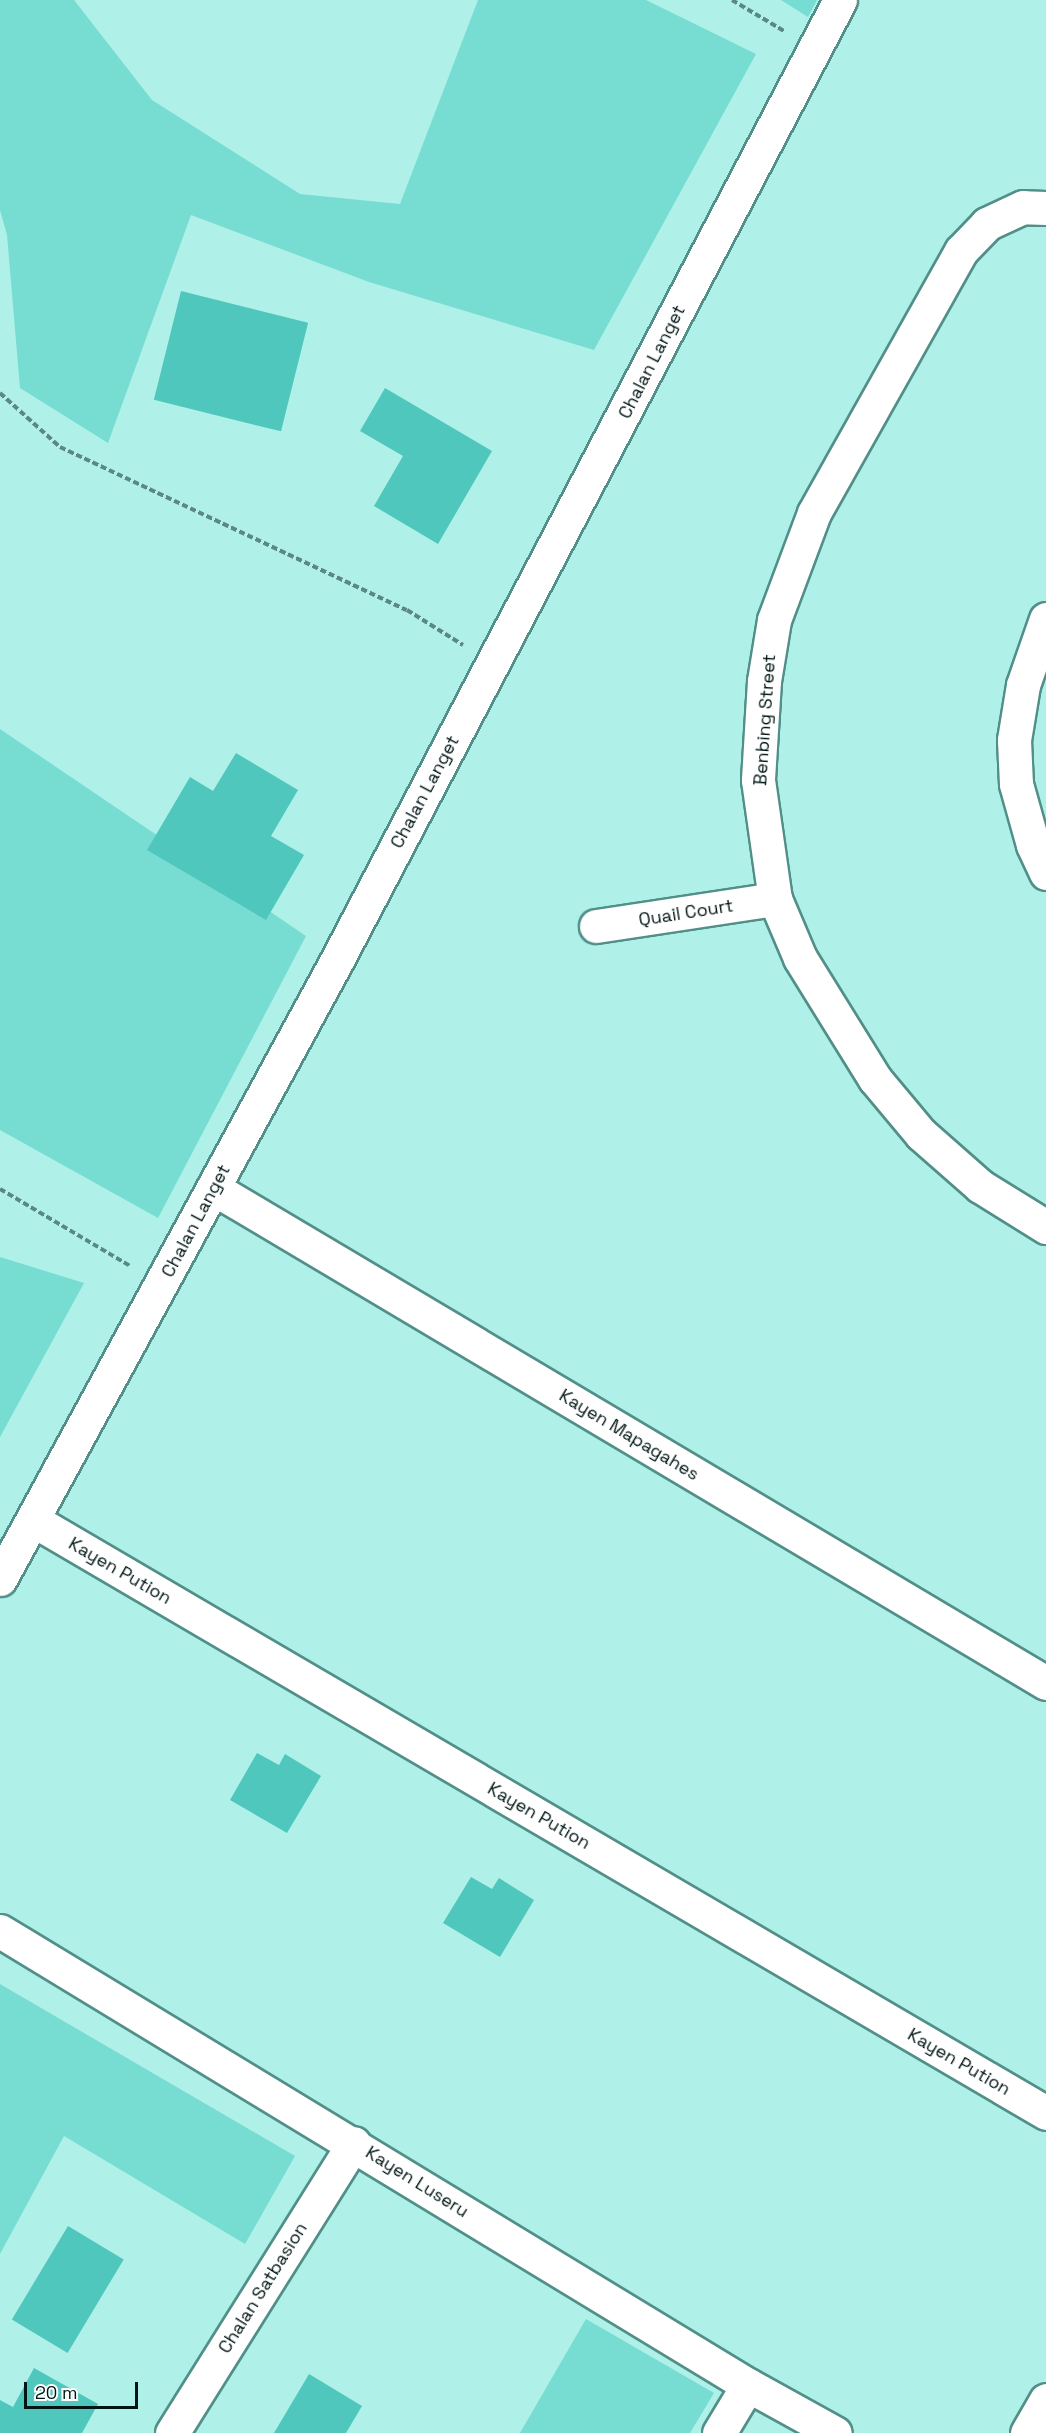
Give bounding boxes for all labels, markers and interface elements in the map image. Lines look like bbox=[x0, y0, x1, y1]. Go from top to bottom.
street label: Chalan Langet bbox=[614, 302, 690, 422]
street label: Benbing Street bbox=[750, 653, 780, 787]
street label: Chalan Langet bbox=[386, 732, 464, 852]
street label: Quail Court bbox=[637, 895, 735, 931]
street label: Chalan Langet bbox=[157, 1161, 235, 1281]
street label: Kayen Mapagahes bbox=[555, 1385, 703, 1485]
street label: Kayen Pution bbox=[65, 1533, 175, 1609]
street label: Kayen Pution bbox=[484, 1778, 594, 1854]
street label: Kayen Pution bbox=[904, 2024, 1014, 2100]
street label: Kayen Luseru bbox=[362, 2142, 472, 2222]
street label: Chalan Satbasion bbox=[214, 2219, 312, 2357]
scale bar bbox=[27, 2370, 141, 2408]
text: 20 m bbox=[35, 2381, 78, 2404]

